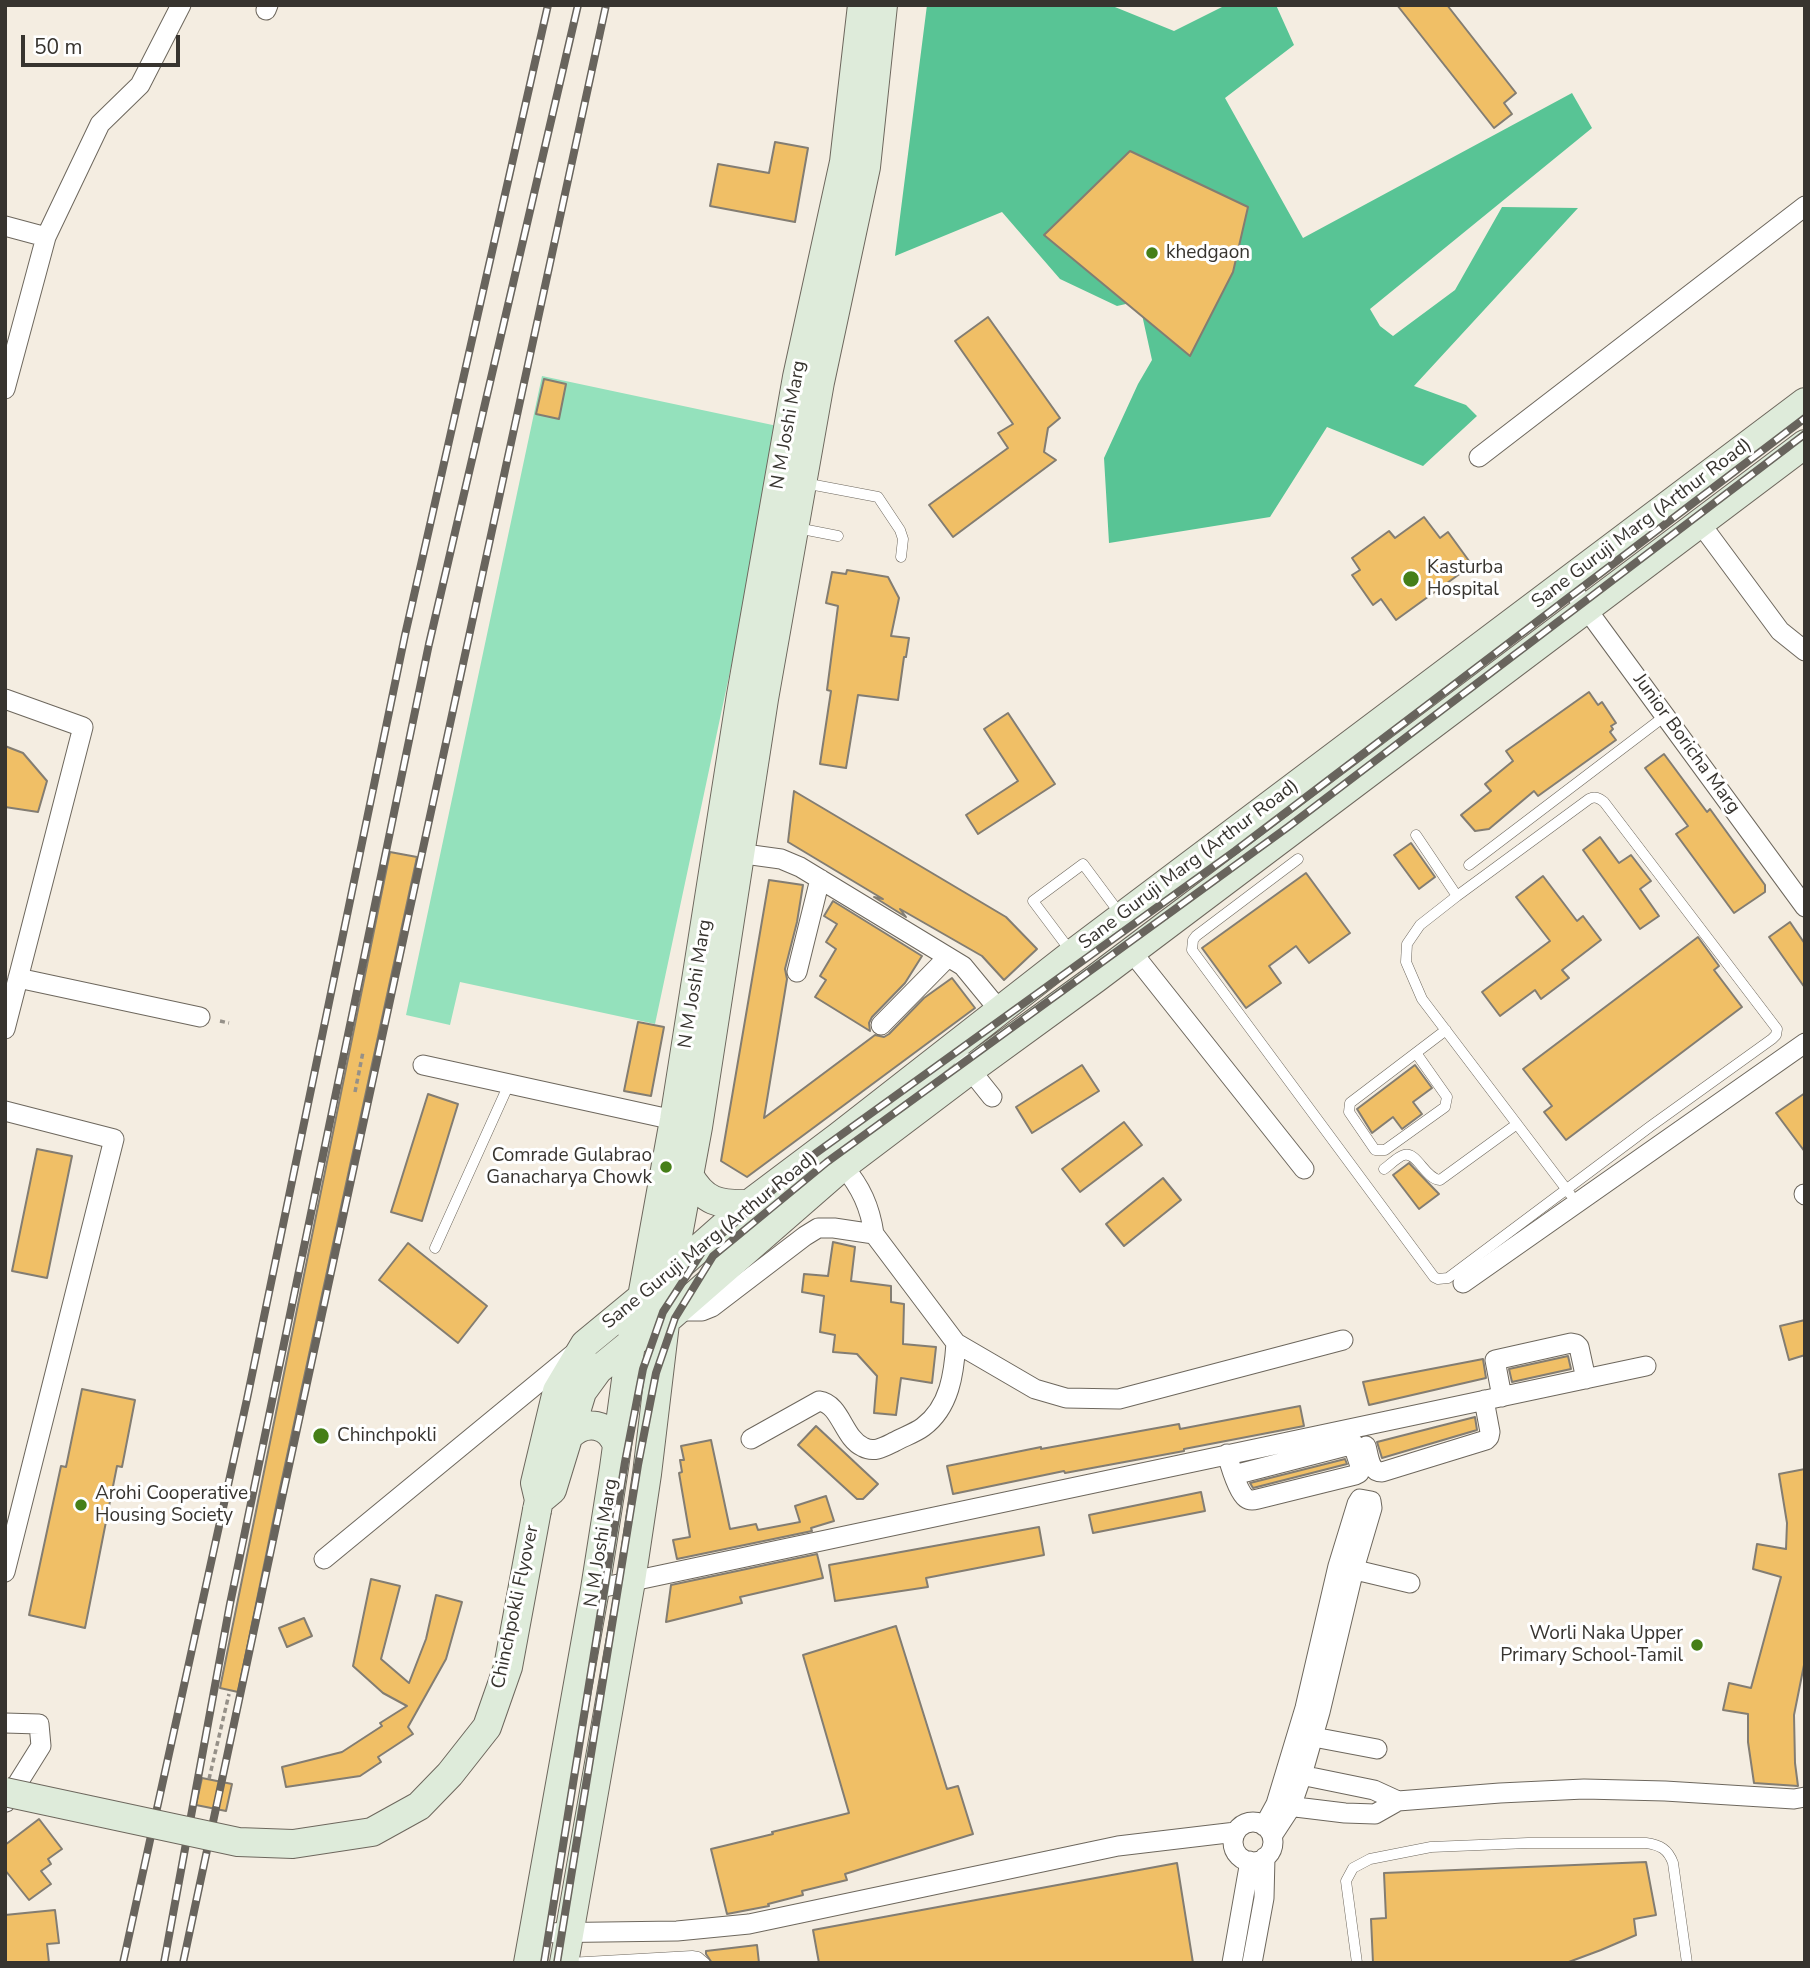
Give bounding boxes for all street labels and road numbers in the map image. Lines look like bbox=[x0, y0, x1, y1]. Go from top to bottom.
street label: N M Joshi Marg bbox=[766, 359, 812, 491]
street label: Sane Guruji Marg (Arthur Road) bbox=[1528, 434, 1756, 614]
street label: Junior Boricha Marg bbox=[1628, 670, 1744, 818]
street label: Sane Guruji Marg (Arthur Road) bbox=[1075, 775, 1303, 955]
street label: N M Joshi Marg bbox=[675, 918, 717, 1050]
street label: Sane Guruji Marg (Arthur Road) bbox=[598, 1147, 822, 1335]
street label: N M Joshi Marg bbox=[581, 1477, 623, 1609]
street label: Chinchpokli Flyover bbox=[488, 1523, 544, 1691]

